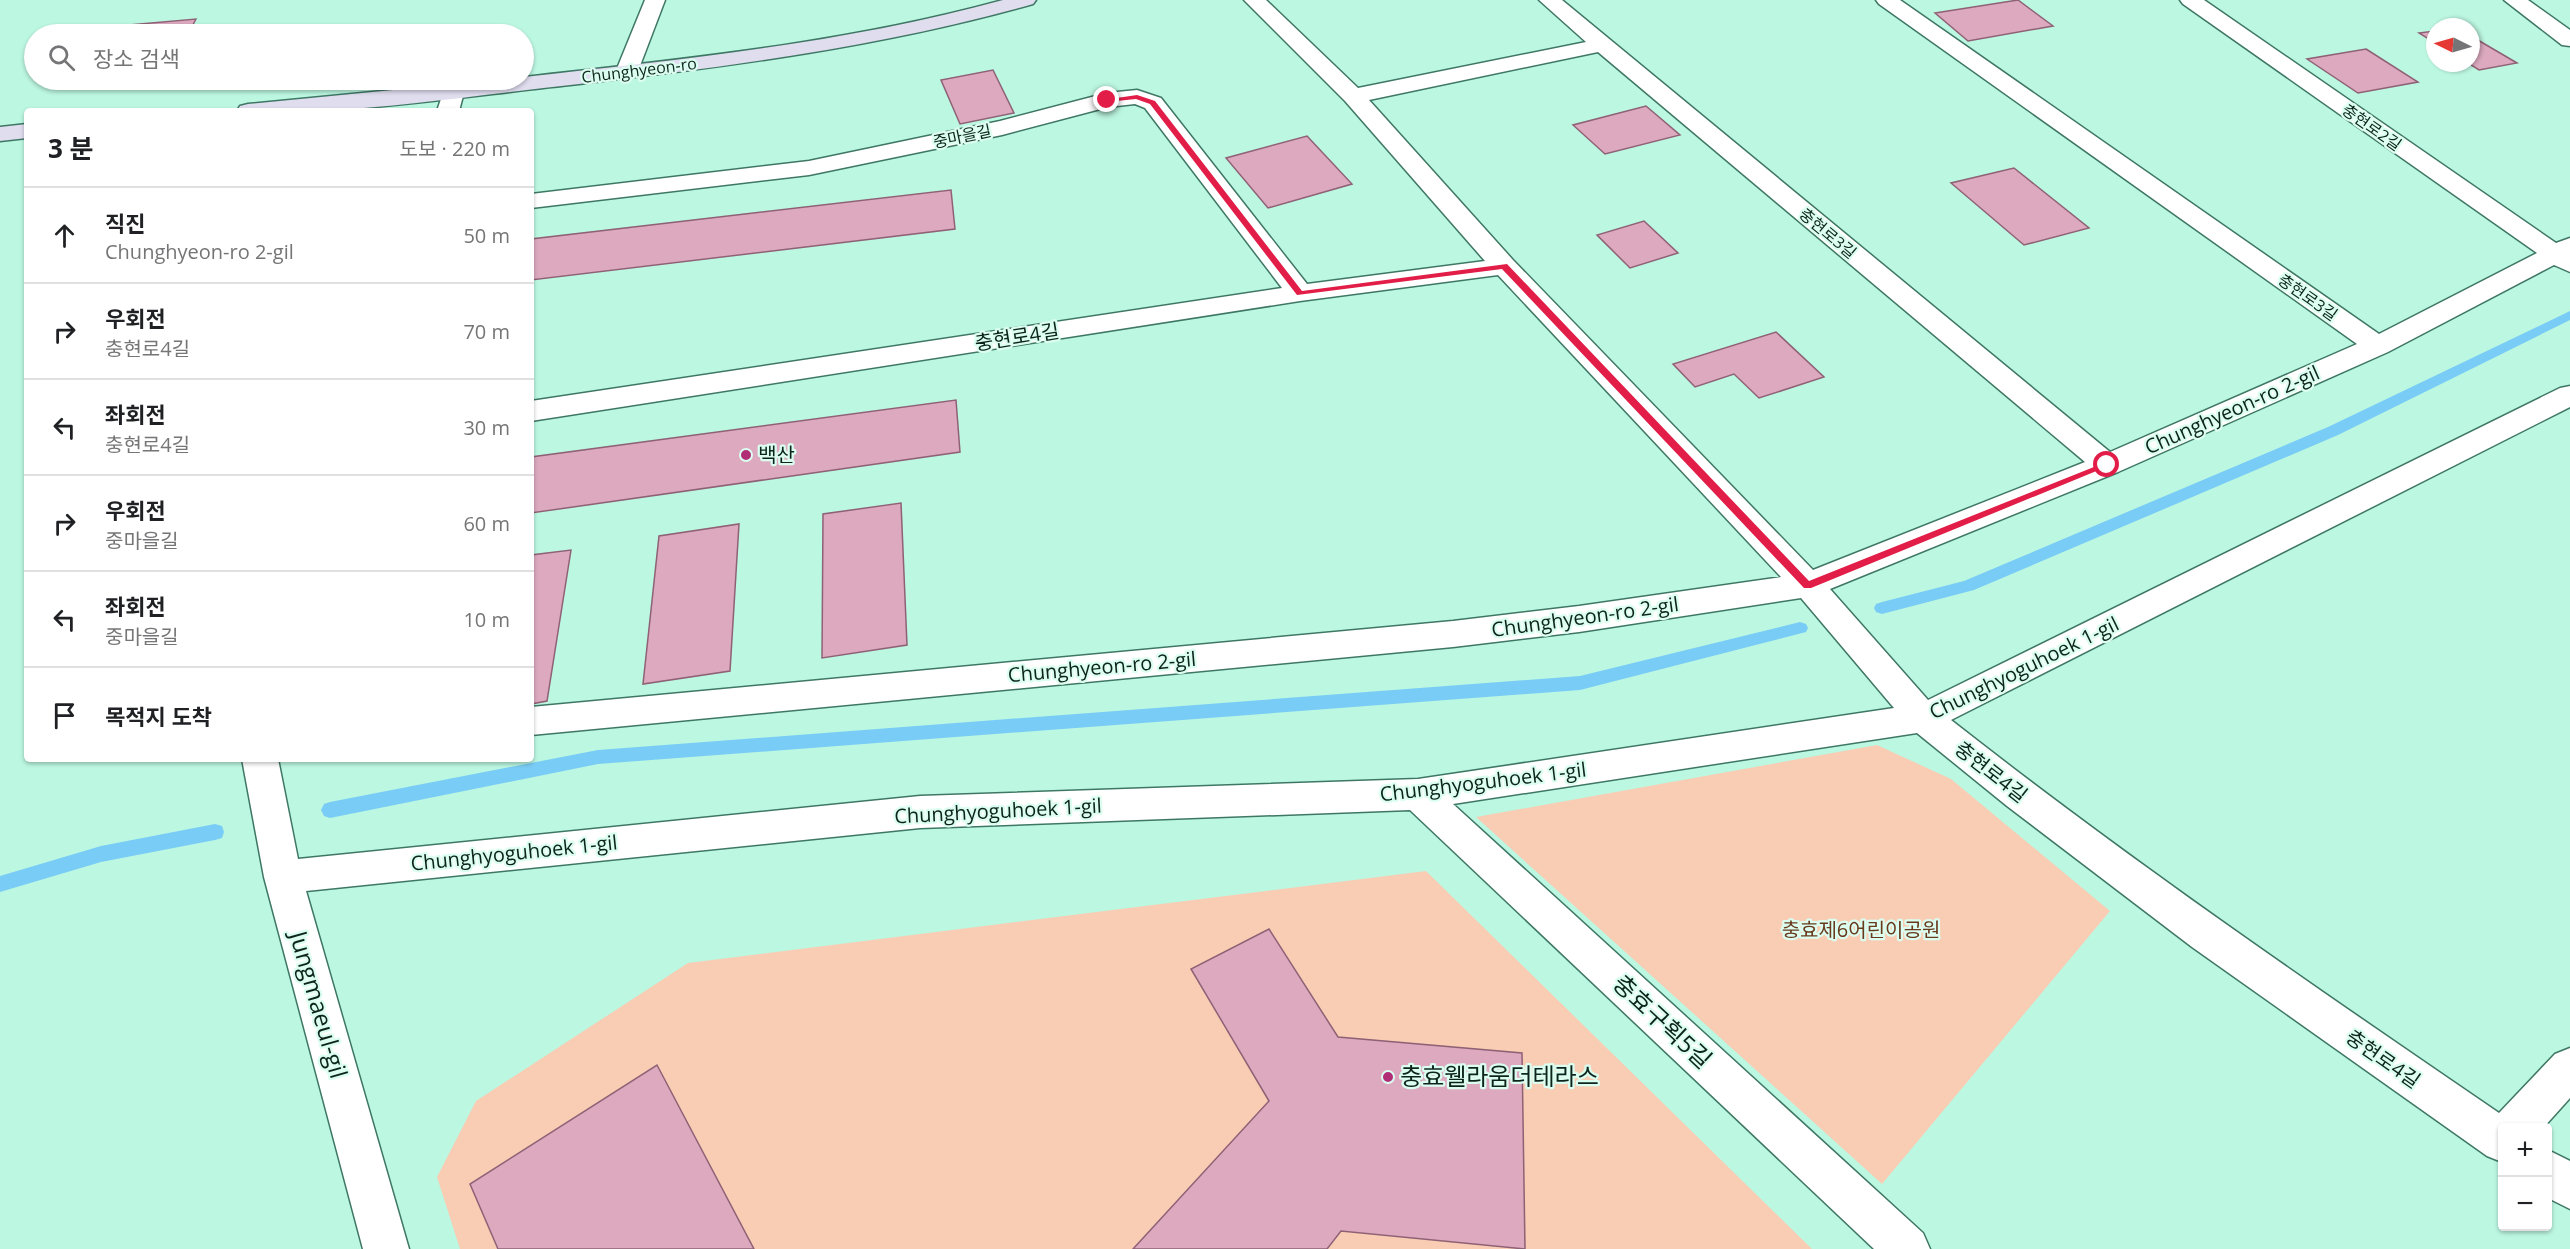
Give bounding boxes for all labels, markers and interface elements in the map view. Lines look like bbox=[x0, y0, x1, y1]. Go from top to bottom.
north arrow bbox=[2426, 18, 2480, 72]
search box bbox=[24, 24, 534, 90]
icon: search bbox=[45, 41, 78, 74]
text: 장소 검색 bbox=[93, 43, 180, 73]
street label: Chunghyeon-ro bbox=[580, 52, 698, 88]
route end bbox=[1093, 86, 1119, 112]
street label: 충현로2길 bbox=[2338, 98, 2406, 156]
street label: 중마을길 bbox=[931, 119, 993, 153]
text: 3 분 bbox=[48, 130, 94, 166]
text: 도보 · 220 m bbox=[400, 135, 510, 162]
street label: 충현로3길 bbox=[1795, 203, 1861, 263]
text: 직진 bbox=[105, 208, 145, 238]
icon: ahead bbox=[48, 219, 81, 252]
text: 50 m bbox=[463, 222, 510, 249]
text: Chunghyeon-ro 2-gil bbox=[105, 238, 294, 265]
street label: 충현로3길 bbox=[2274, 268, 2342, 326]
text: 우회전 bbox=[105, 303, 166, 333]
icon: right bbox=[48, 315, 81, 348]
street label: 충현로4길 bbox=[973, 317, 1061, 356]
text: 70 m bbox=[463, 318, 510, 345]
text: 충현로4길 bbox=[105, 335, 190, 362]
street label: Chunghyeon-ro 2-gil bbox=[2140, 359, 2323, 460]
text: 좌회전 bbox=[105, 399, 166, 429]
icon: left bbox=[48, 411, 81, 444]
text: 30 m bbox=[463, 414, 510, 441]
text: 충현로4길 bbox=[105, 431, 190, 458]
place label: 백산 bbox=[758, 441, 795, 468]
marker: 백산 bbox=[739, 448, 753, 462]
route start bbox=[2093, 451, 2119, 477]
text: 우회전 bbox=[105, 495, 166, 525]
icon: right bbox=[48, 507, 81, 540]
text: 60 m bbox=[463, 510, 510, 537]
text: 중마을길 bbox=[105, 527, 179, 554]
street label: Chunghyeon-ro 2-gil bbox=[1490, 590, 1680, 643]
text: 좌회전 bbox=[105, 591, 166, 621]
icon: left bbox=[48, 603, 81, 636]
text: 10 m bbox=[463, 606, 510, 633]
street label: Chunghyoguhoek 1-gil bbox=[1924, 610, 2123, 725]
text: 중마을길 bbox=[105, 623, 179, 650]
street label: Chunghyeon-ro 2-gil bbox=[1007, 645, 1197, 688]
icon: arrive bbox=[48, 699, 81, 732]
text: 목적지 도착 bbox=[105, 701, 212, 731]
street label: 충현로4길 bbox=[1949, 735, 2033, 808]
street label: Chunghyoguhoek 1-gil bbox=[1378, 755, 1588, 808]
street label: Chunghyoguhoek 1-gil bbox=[894, 792, 1102, 829]
street label: Chunghyoguhoek 1-gil bbox=[409, 828, 619, 877]
park label: 충효제6어린이공원 bbox=[1782, 916, 1940, 943]
street label: Jungmaeul-gil bbox=[282, 925, 356, 1082]
street label: 충효구획5길 bbox=[1606, 967, 1720, 1075]
street label: 충현로4길 bbox=[2341, 1023, 2426, 1094]
place label: 충효웰라움더테라스 bbox=[1400, 1059, 1599, 1092]
marker: 충효웰라움더테라스 bbox=[1381, 1070, 1395, 1084]
map controls bbox=[2498, 1123, 2552, 1231]
button: + bbox=[2498, 1123, 2552, 1177]
button: − bbox=[2498, 1177, 2552, 1231]

